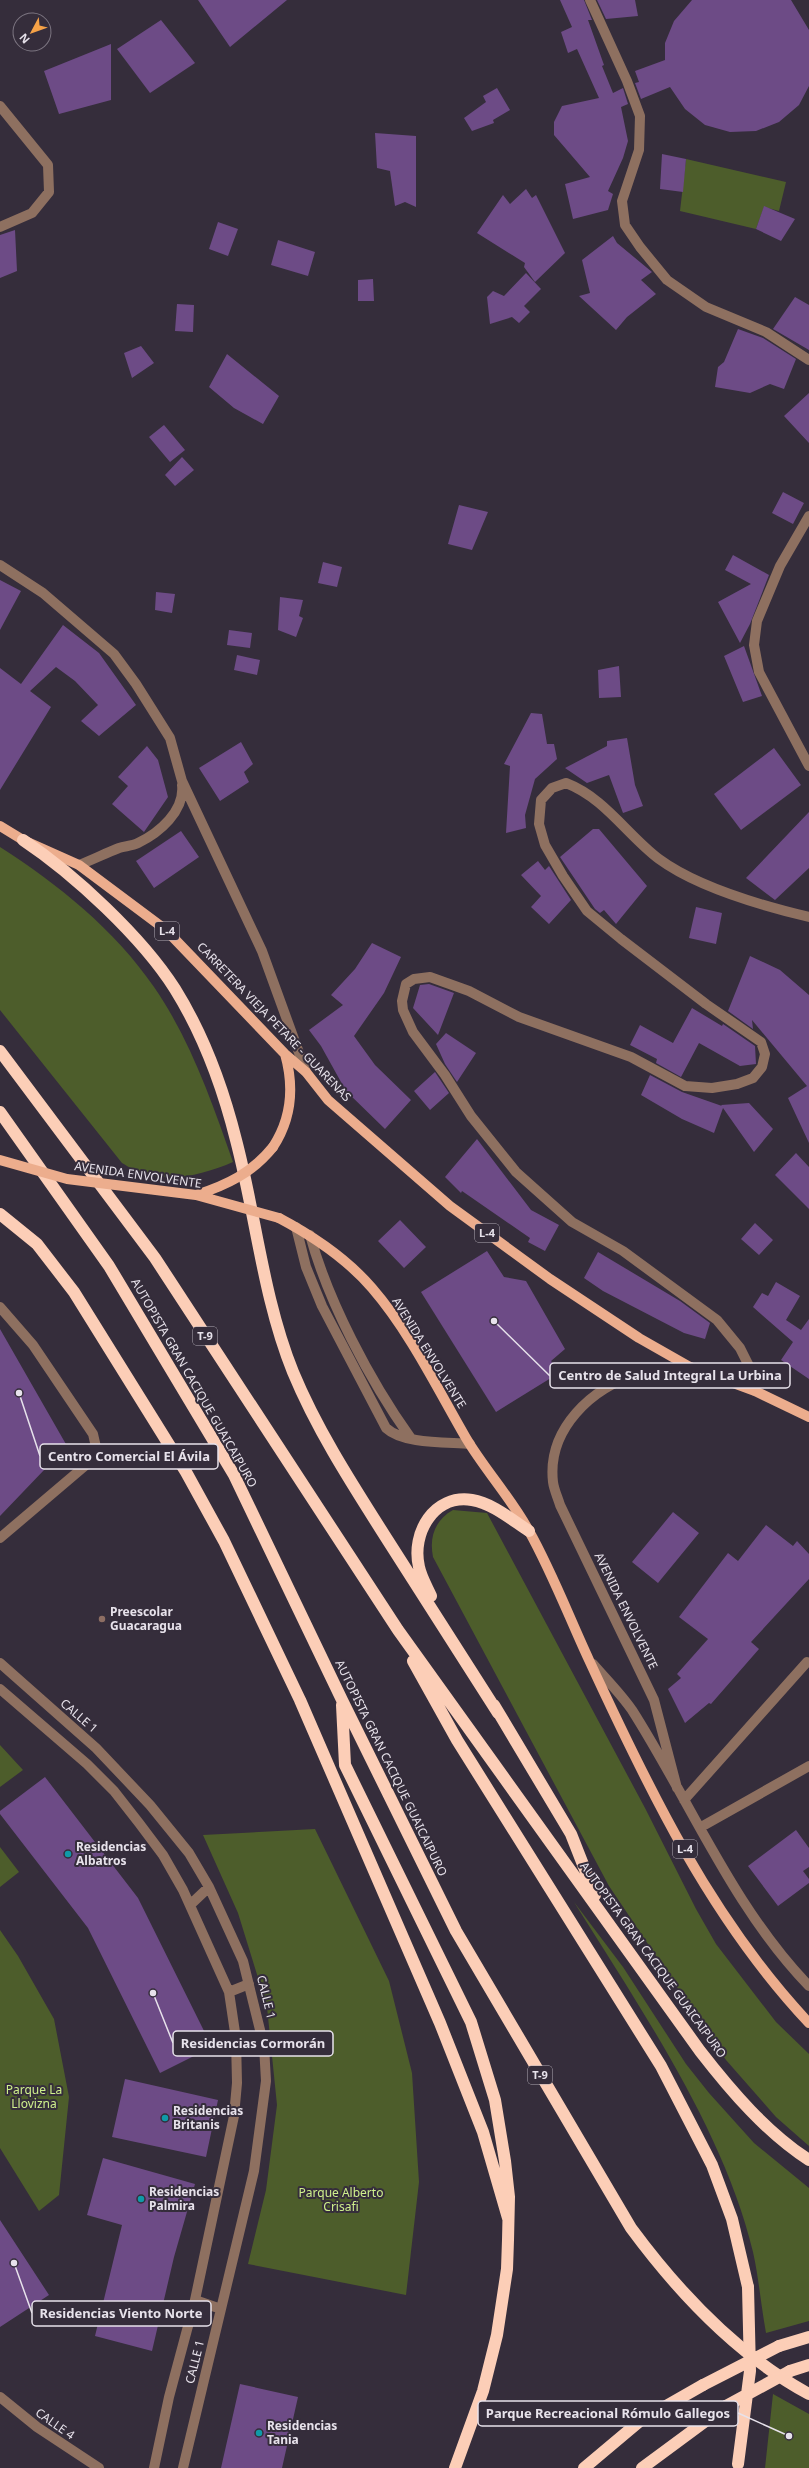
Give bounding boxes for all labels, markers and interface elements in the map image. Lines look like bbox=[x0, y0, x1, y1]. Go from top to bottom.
north arrow bbox=[12, 12, 52, 52]
text: N bbox=[15, 31, 33, 47]
road number: L-4 bbox=[155, 922, 179, 940]
street label: CARRETERA VIEJA PETARE - GUARENAS bbox=[193, 938, 356, 1105]
street label: AVENIDA ENVOLVENTE bbox=[73, 1157, 203, 1192]
road number: L-4 bbox=[475, 1224, 499, 1242]
street label: AUTOPISTA GRAN CACIQUE GUAICAIPURO bbox=[127, 1275, 261, 1490]
street label: AVENIDA ENVOLVENTE bbox=[388, 1294, 471, 1412]
road number: T-9 bbox=[193, 1327, 217, 1345]
callout: Centro de Salud Integral La Urbina bbox=[550, 1363, 790, 1388]
text: Centro de Salud Integral La Urbina bbox=[558, 1366, 782, 1384]
callout: Centro Comercial El Ávila bbox=[40, 1444, 218, 1469]
text: Centro Comercial El Ávila bbox=[48, 1447, 210, 1465]
street label: AVENIDA ENVOLVENTE bbox=[591, 1549, 662, 1672]
place label: Preescolar Guacaragua bbox=[110, 1603, 182, 1634]
marker: Preescolar Guacaragua bbox=[97, 1614, 107, 1624]
street label: AUTOPISTA GRAN CACIQUE GUAICAIPURO bbox=[331, 1657, 451, 1879]
street label: CALLE 1 bbox=[57, 1695, 102, 1737]
place label: Residencias Albatros bbox=[76, 1838, 146, 1869]
road number: L-4 bbox=[673, 1840, 697, 1858]
marker: Residencias Albatros bbox=[63, 1849, 73, 1859]
street label: AUTOPISTA GRAN CACIQUE GUAICAIPURO bbox=[576, 1858, 730, 2061]
street label: CALLE 1 bbox=[253, 1973, 280, 2021]
callout: Residencias Cormorán bbox=[173, 2031, 333, 2056]
text: Residencias Cormorán bbox=[181, 2034, 325, 2052]
road number: T-9 bbox=[528, 2066, 552, 2084]
park label: Parque La Llovizna bbox=[6, 2081, 62, 2112]
place label: Residencias Britanis bbox=[173, 2102, 243, 2133]
marker: Residencias Britanis bbox=[160, 2113, 170, 2123]
place label: Residencias Palmira bbox=[149, 2183, 219, 2214]
park label: Parque Alberto Crisafi bbox=[299, 2184, 383, 2215]
marker: Residencias Palmira bbox=[136, 2194, 146, 2204]
callout: Residencias Viento Norte bbox=[32, 2301, 211, 2326]
text: Residencias Viento Norte bbox=[39, 2304, 203, 2322]
street label: CALLE 1 bbox=[181, 2338, 208, 2386]
callout: Parque Recreacional Rómulo Gallegos bbox=[478, 2401, 738, 2426]
street label: CALLE 4 bbox=[32, 2404, 78, 2443]
text: Parque Recreacional Rómulo Gallegos bbox=[486, 2404, 730, 2422]
place label: Residencias Tania bbox=[267, 2417, 337, 2448]
marker: Residencias Tania bbox=[254, 2428, 264, 2438]

